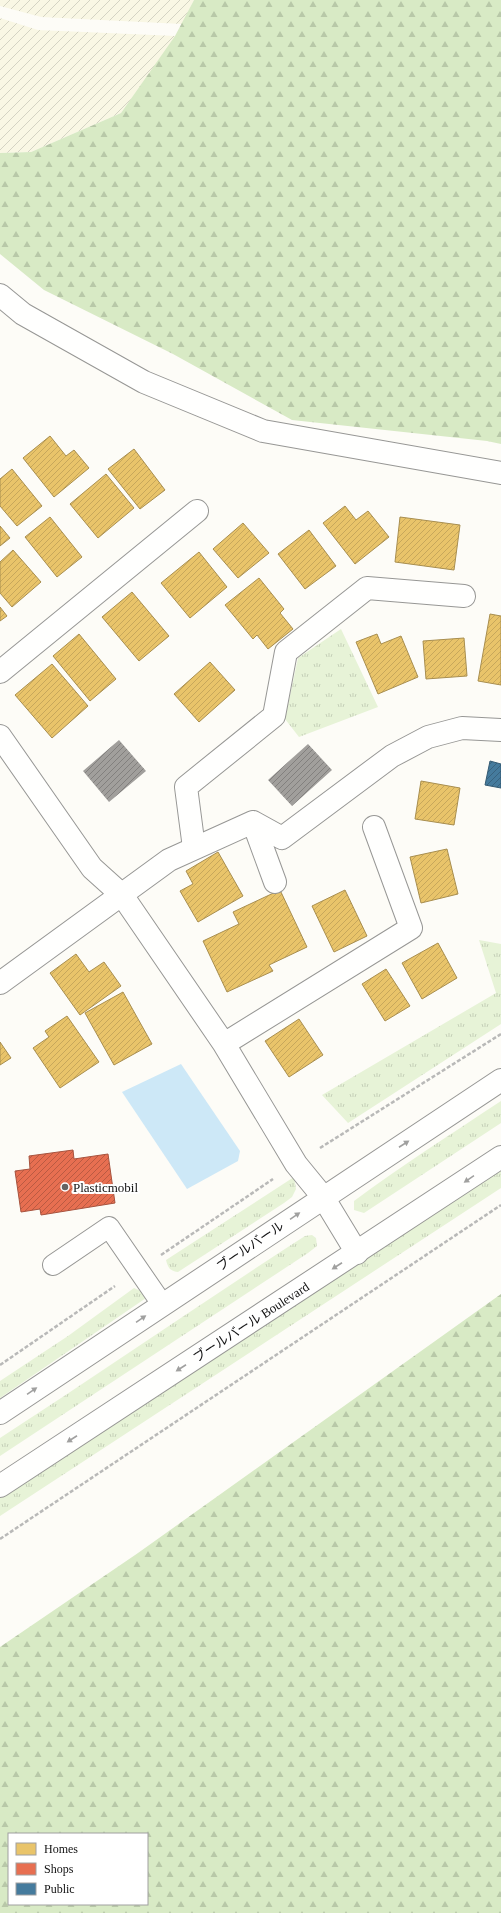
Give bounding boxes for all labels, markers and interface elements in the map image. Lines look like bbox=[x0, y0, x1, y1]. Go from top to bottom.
one-way arrow bbox=[399, 1140, 409, 1148]
one-way arrow bbox=[463, 1175, 474, 1182]
place label: Plasticmobil bbox=[73, 1180, 138, 1195]
marker: Plasticmobil bbox=[60, 1182, 70, 1192]
one-way arrow bbox=[290, 1212, 301, 1220]
street label: ブールバール bbox=[213, 1218, 287, 1274]
one-way arrow bbox=[332, 1262, 342, 1270]
street label: ブールバール Boulevard bbox=[190, 1279, 312, 1365]
one-way arrow bbox=[135, 1315, 146, 1323]
one-way arrow bbox=[176, 1364, 186, 1372]
one-way arrow bbox=[27, 1387, 38, 1395]
one-way arrow bbox=[67, 1435, 78, 1443]
legend bbox=[8, 1833, 148, 1905]
text: Homes bbox=[44, 1842, 78, 1856]
text: Shops bbox=[44, 1862, 74, 1876]
text: Public bbox=[44, 1882, 75, 1896]

